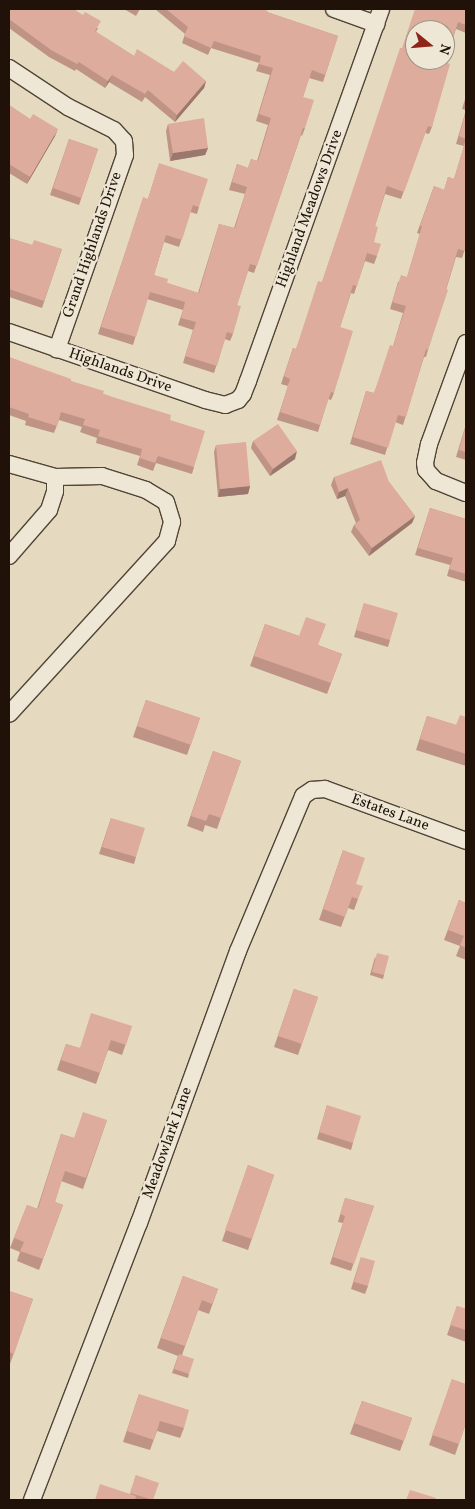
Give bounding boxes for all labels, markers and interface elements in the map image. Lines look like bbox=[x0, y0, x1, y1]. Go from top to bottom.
north arrow bbox=[405, 20, 455, 70]
text: N bbox=[433, 42, 454, 57]
street label: Highland Meadows Drive bbox=[273, 127, 347, 291]
street label: Grand Highlands Drive bbox=[60, 170, 126, 320]
street label: Highlands Drive bbox=[66, 345, 174, 397]
street label: Estates Lane bbox=[349, 791, 431, 835]
street label: Meadowlark Lane bbox=[139, 1085, 197, 1201]

